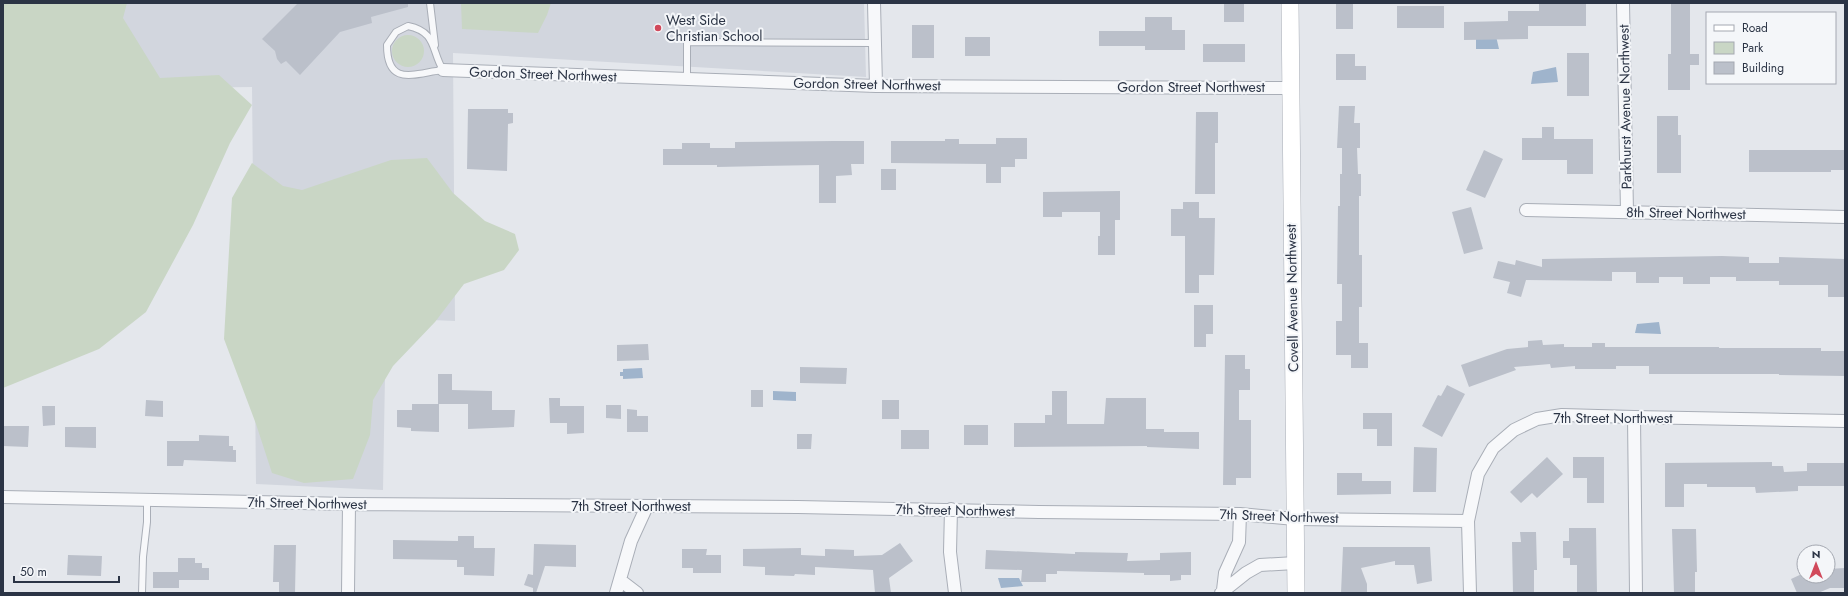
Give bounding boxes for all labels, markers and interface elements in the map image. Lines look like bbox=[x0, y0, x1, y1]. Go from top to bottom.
place label: West Side Christian School bbox=[666, 10, 763, 46]
legend bbox=[1706, 12, 1836, 84]
text: Road bbox=[1742, 19, 1768, 37]
marker: West Side Christian School bbox=[653, 23, 663, 33]
street label: Parkhurst Avenue Northwest bbox=[1614, 24, 1636, 190]
text: Park bbox=[1742, 39, 1764, 57]
text: Building bbox=[1742, 59, 1784, 77]
street label: Gordon Street Northwest bbox=[469, 61, 618, 87]
street label: Gordon Street Northwest bbox=[793, 73, 942, 95]
street label: Gordon Street Northwest bbox=[1117, 77, 1265, 97]
street label: 8th Street Northwest bbox=[1626, 202, 1747, 224]
street label: Covell Avenue Northwest bbox=[1281, 223, 1303, 372]
street label: 7th Street Northwest bbox=[1553, 408, 1673, 428]
street label: 7th Street Northwest bbox=[247, 492, 367, 514]
street label: 7th Street Northwest bbox=[571, 496, 691, 516]
street label: 7th Street Northwest bbox=[895, 499, 1015, 521]
street label: 7th Street Northwest bbox=[1219, 504, 1340, 528]
north arrow bbox=[1796, 544, 1836, 584]
text: N bbox=[1812, 546, 1820, 562]
scale bar bbox=[14, 558, 119, 584]
text: 50 m bbox=[20, 563, 47, 581]

